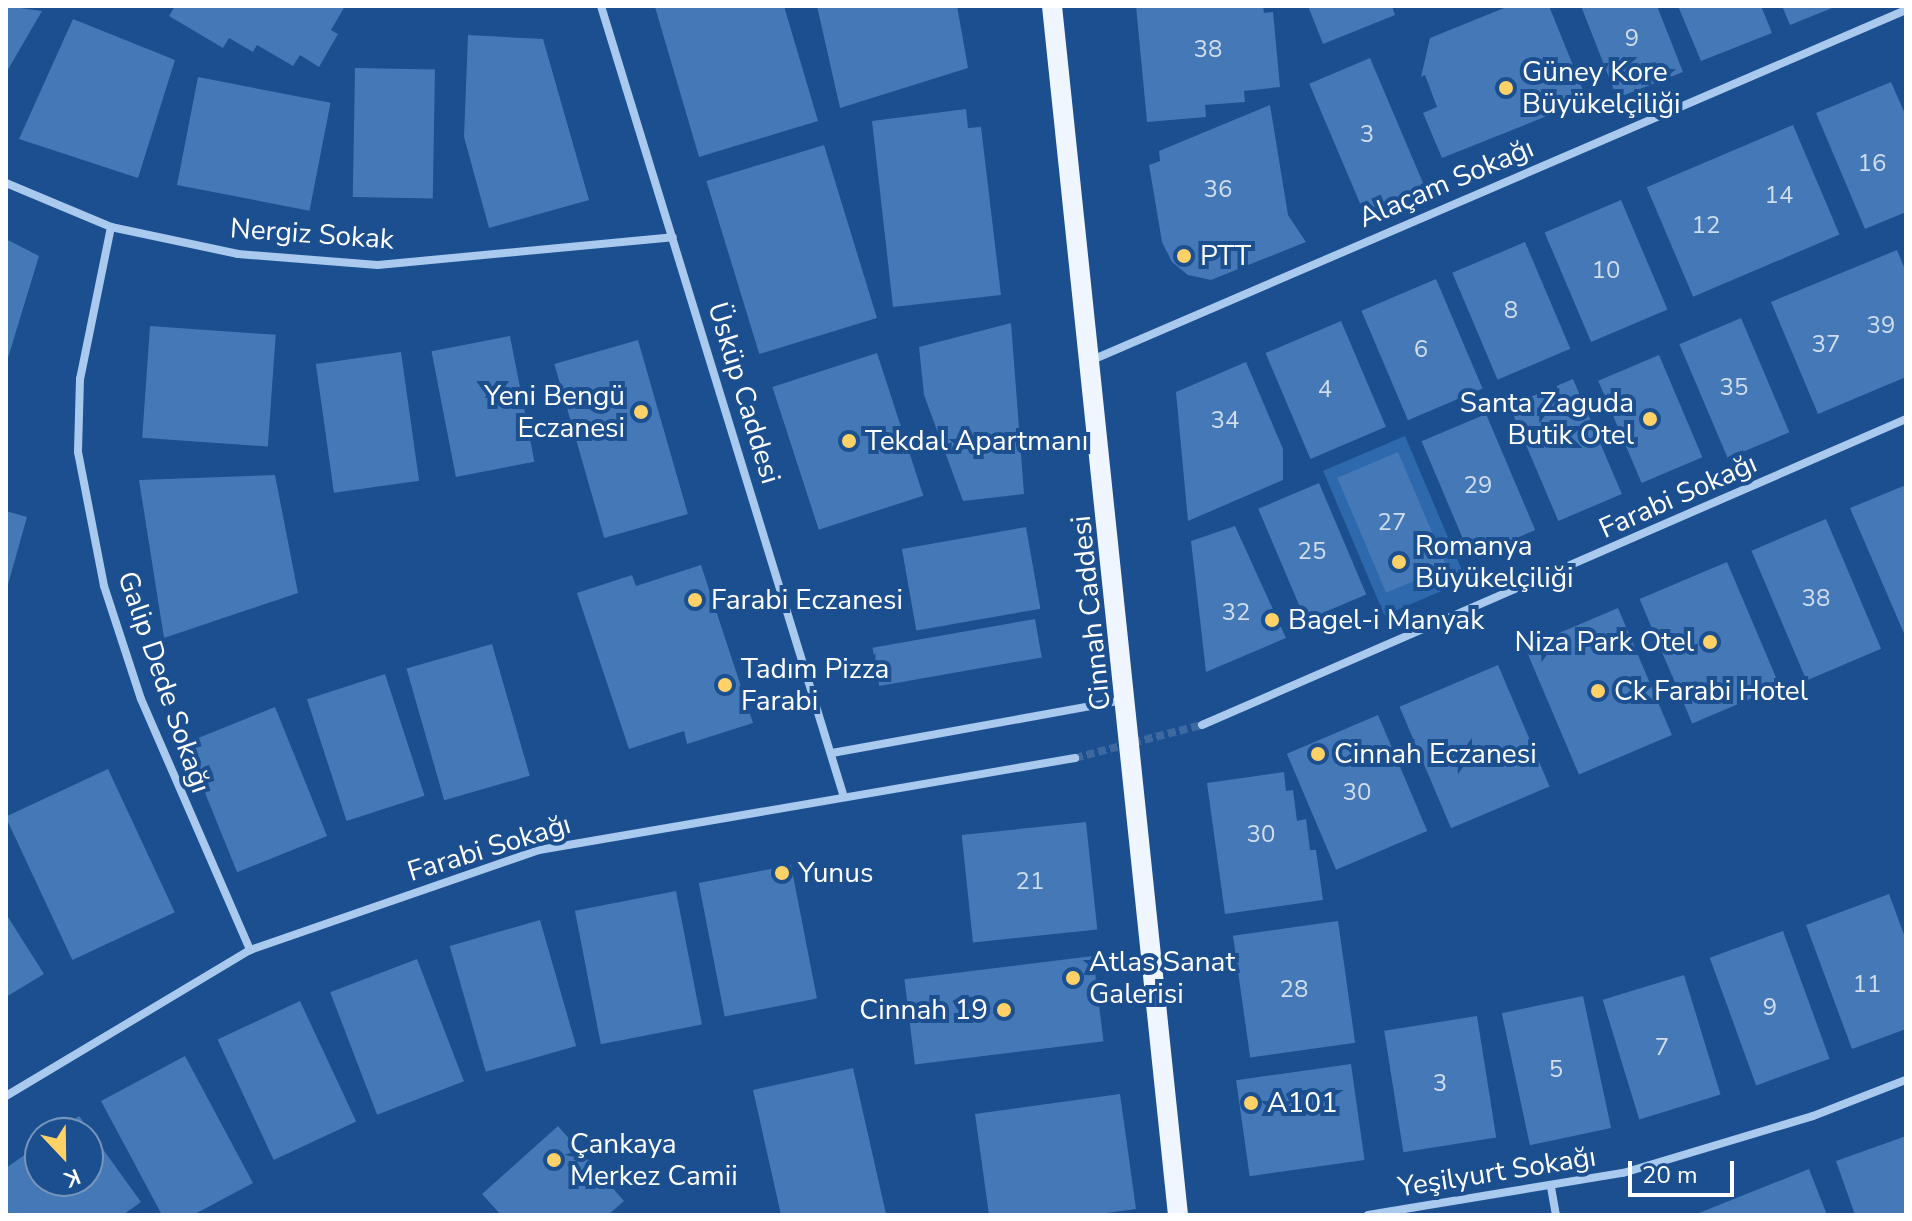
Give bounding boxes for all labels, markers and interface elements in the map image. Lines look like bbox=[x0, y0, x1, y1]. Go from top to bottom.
house number: 9 bbox=[1625, 25, 1639, 53]
house number: 38 bbox=[1194, 36, 1222, 64]
place label: Güney Kore Büyükelçiliği bbox=[1522, 55, 1681, 121]
marker: Güney Kore Büyükelçiliği bbox=[1497, 79, 1515, 97]
house number: 3 bbox=[1360, 121, 1374, 149]
street label: Alaçam Sokağı bbox=[1353, 131, 1539, 235]
house number: 16 bbox=[1858, 150, 1886, 178]
house number: 36 bbox=[1204, 176, 1232, 204]
house number: 14 bbox=[1765, 182, 1793, 210]
street label: Nergiz Sokak bbox=[229, 212, 395, 256]
house number: 12 bbox=[1692, 212, 1720, 240]
place label: PTT bbox=[1200, 239, 1251, 273]
marker: PTT bbox=[1175, 247, 1193, 265]
house number: 10 bbox=[1592, 257, 1620, 285]
house number: 8 bbox=[1504, 297, 1518, 325]
street label: Üsküp Caddesi bbox=[700, 298, 788, 488]
house number: 39 bbox=[1867, 312, 1895, 340]
house number: 37 bbox=[1812, 331, 1840, 359]
house number: 6 bbox=[1414, 336, 1428, 364]
house number: 35 bbox=[1720, 374, 1748, 402]
house number: 4 bbox=[1318, 376, 1332, 404]
place label: Yeni Bengü Eczanesi bbox=[484, 379, 625, 445]
place label: Santa Zaguda Butik Otel bbox=[1460, 386, 1634, 452]
marker: Yeni Bengü Eczanesi bbox=[632, 403, 650, 421]
house number: 34 bbox=[1211, 407, 1239, 435]
marker: Santa Zaguda Butik Otel bbox=[1641, 410, 1659, 428]
place label: Tekdal Apartmanı bbox=[865, 424, 1088, 458]
marker: Tekdal Apartmanı bbox=[840, 432, 858, 450]
street label: Farabi Sokağı bbox=[1594, 446, 1762, 546]
house number: 29 bbox=[1464, 472, 1492, 500]
house number: 27 bbox=[1378, 509, 1406, 537]
street label: Cinnah Caddesi bbox=[1064, 514, 1118, 712]
place label: Romanya Büyükelçiliği bbox=[1415, 529, 1574, 595]
house number: 25 bbox=[1298, 538, 1326, 566]
marker: Romanya Büyükelçiliği bbox=[1390, 553, 1408, 571]
street label: Galip Dede Sokağı bbox=[110, 567, 218, 797]
place label: Farabi Eczanesi bbox=[711, 583, 903, 617]
house number: 38 bbox=[1802, 585, 1830, 613]
marker: Farabi Eczanesi bbox=[686, 591, 704, 609]
house number: 32 bbox=[1222, 599, 1250, 627]
place label: Bagel-i Manyak bbox=[1288, 603, 1484, 637]
marker: Bagel-i Manyak bbox=[1263, 611, 1281, 629]
place label: Niza Park Otel bbox=[1514, 625, 1694, 659]
marker: Niza Park Otel bbox=[1701, 633, 1719, 651]
place label: Tadım Pizza Farabi bbox=[741, 652, 889, 718]
place label: Ck Farabi Hotel bbox=[1614, 674, 1808, 708]
marker: Tadım Pizza Farabi bbox=[716, 676, 734, 694]
marker: Ck Farabi Hotel bbox=[1589, 682, 1607, 700]
place label: Cinnah Eczanesi bbox=[1334, 737, 1537, 771]
marker: Cinnah Eczanesi bbox=[1309, 745, 1327, 763]
house number: 30 bbox=[1343, 779, 1371, 807]
street label: Farabi Sokağı bbox=[403, 807, 575, 889]
house number: 30 bbox=[1247, 821, 1275, 849]
place label: Yunus bbox=[798, 856, 873, 890]
marker: Yunus bbox=[773, 864, 791, 882]
house number: 21 bbox=[1016, 868, 1044, 896]
place label: Atlas Sanat Galerisi bbox=[1089, 945, 1235, 1011]
marker: Atlas Sanat Galerisi bbox=[1064, 969, 1082, 987]
house number: 11 bbox=[1853, 971, 1881, 999]
house number: 28 bbox=[1280, 976, 1308, 1004]
place label: Cinnah 19 bbox=[859, 993, 988, 1027]
house number: 9 bbox=[1763, 994, 1777, 1022]
marker: Cinnah 19 bbox=[995, 1001, 1013, 1019]
house number: 7 bbox=[1655, 1034, 1669, 1062]
house number: 5 bbox=[1549, 1056, 1563, 1084]
house number: 3 bbox=[1433, 1070, 1447, 1098]
place label: A101 bbox=[1267, 1086, 1338, 1120]
marker: A101 bbox=[1242, 1094, 1260, 1112]
north arrow bbox=[24, 1117, 104, 1197]
place label: Çankaya Merkez Camii bbox=[570, 1127, 738, 1193]
street label: Yeşilyurt Sokağı bbox=[1396, 1140, 1598, 1204]
scale bar bbox=[1632, 1145, 1738, 1195]
marker: Çankaya Merkez Camii bbox=[545, 1151, 563, 1169]
text: 20 m bbox=[1642, 1159, 1698, 1191]
text: K bbox=[60, 1161, 85, 1194]

